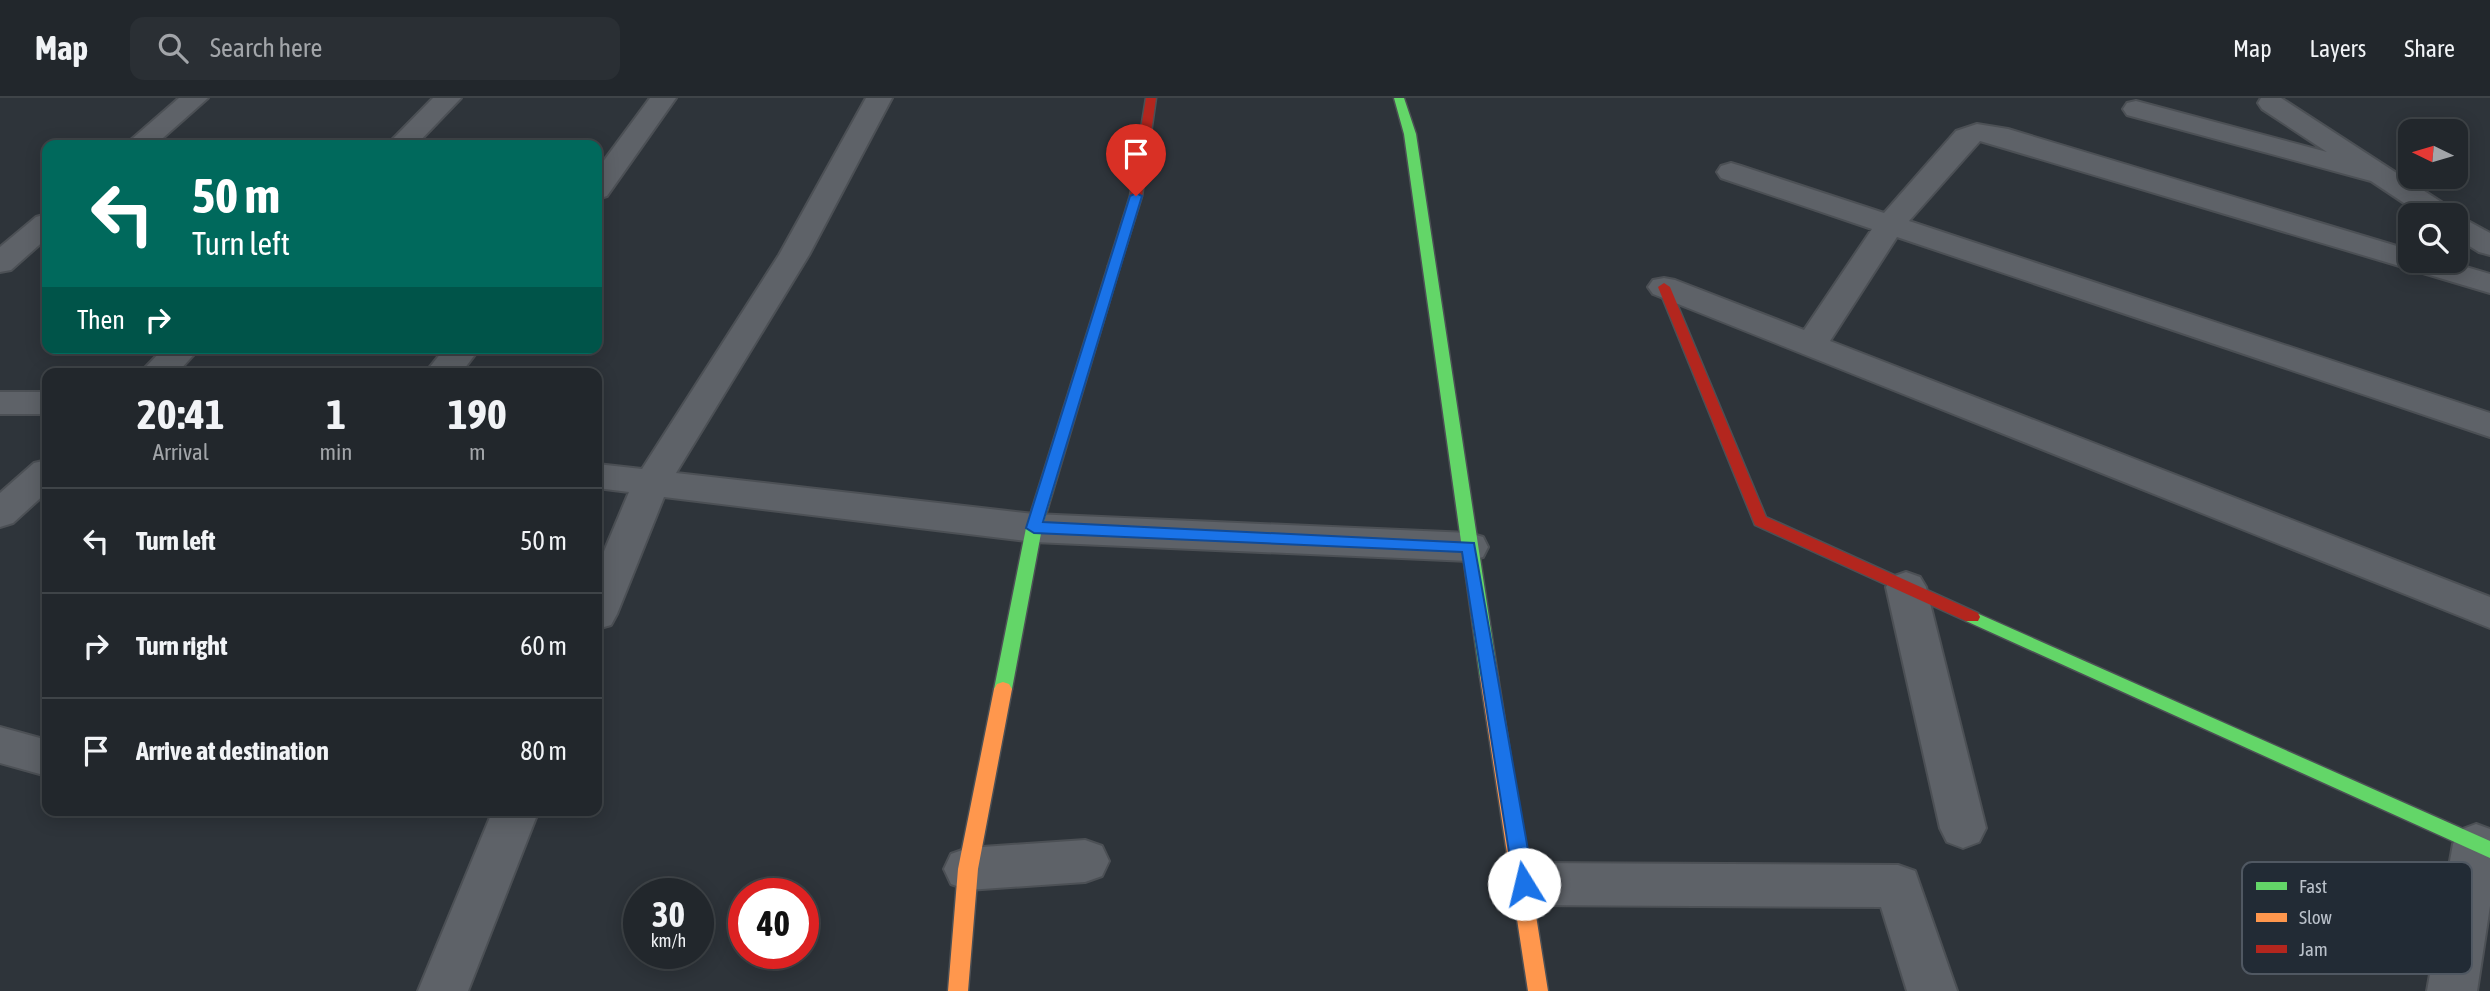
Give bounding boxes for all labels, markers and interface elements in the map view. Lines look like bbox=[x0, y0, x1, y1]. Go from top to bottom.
search box bbox=[130, 17, 620, 80]
text: Map bbox=[35, 29, 88, 67]
icon: search bbox=[154, 29, 192, 67]
text: Search here bbox=[210, 33, 322, 63]
text: Map bbox=[2233, 35, 2272, 62]
text: Layers bbox=[2310, 35, 2366, 62]
text: Share bbox=[2404, 35, 2455, 62]
north arrow bbox=[2398, 119, 2468, 189]
map controls bbox=[2398, 119, 2468, 273]
pin bbox=[1106, 124, 1166, 196]
icon: arrive bbox=[1117, 135, 1155, 173]
text: 50 m bbox=[192, 167, 280, 223]
icon: left bbox=[77, 168, 168, 259]
button: search bbox=[2398, 203, 2468, 273]
text: Turn left bbox=[192, 225, 290, 262]
icon: right bbox=[139, 301, 177, 339]
text: Then bbox=[77, 305, 125, 335]
text: 20:41 bbox=[137, 390, 224, 438]
text: 1 bbox=[326, 390, 346, 438]
text: 190 bbox=[448, 390, 507, 438]
text: Arrival bbox=[153, 439, 209, 465]
text: min bbox=[320, 439, 353, 465]
text: m bbox=[469, 439, 486, 465]
icon: left bbox=[77, 522, 115, 560]
text: Turn left bbox=[136, 526, 216, 556]
text: 50 m bbox=[520, 526, 567, 556]
icon: right bbox=[77, 627, 115, 665]
text: Turn right bbox=[136, 631, 227, 661]
text: 60 m bbox=[520, 631, 567, 661]
icon: arrive bbox=[77, 732, 115, 770]
text: Arrive at destination bbox=[136, 736, 329, 766]
text: 80 m bbox=[520, 736, 567, 766]
position arrow bbox=[1487, 847, 1561, 921]
legend bbox=[2242, 862, 2472, 974]
text: Fast bbox=[2299, 875, 2327, 897]
speed limit sign: 40 bbox=[728, 878, 819, 969]
text: 30 bbox=[652, 894, 685, 934]
text: Slow bbox=[2299, 906, 2333, 928]
text: km/h bbox=[651, 930, 686, 951]
text: Jam bbox=[2299, 938, 2328, 960]

